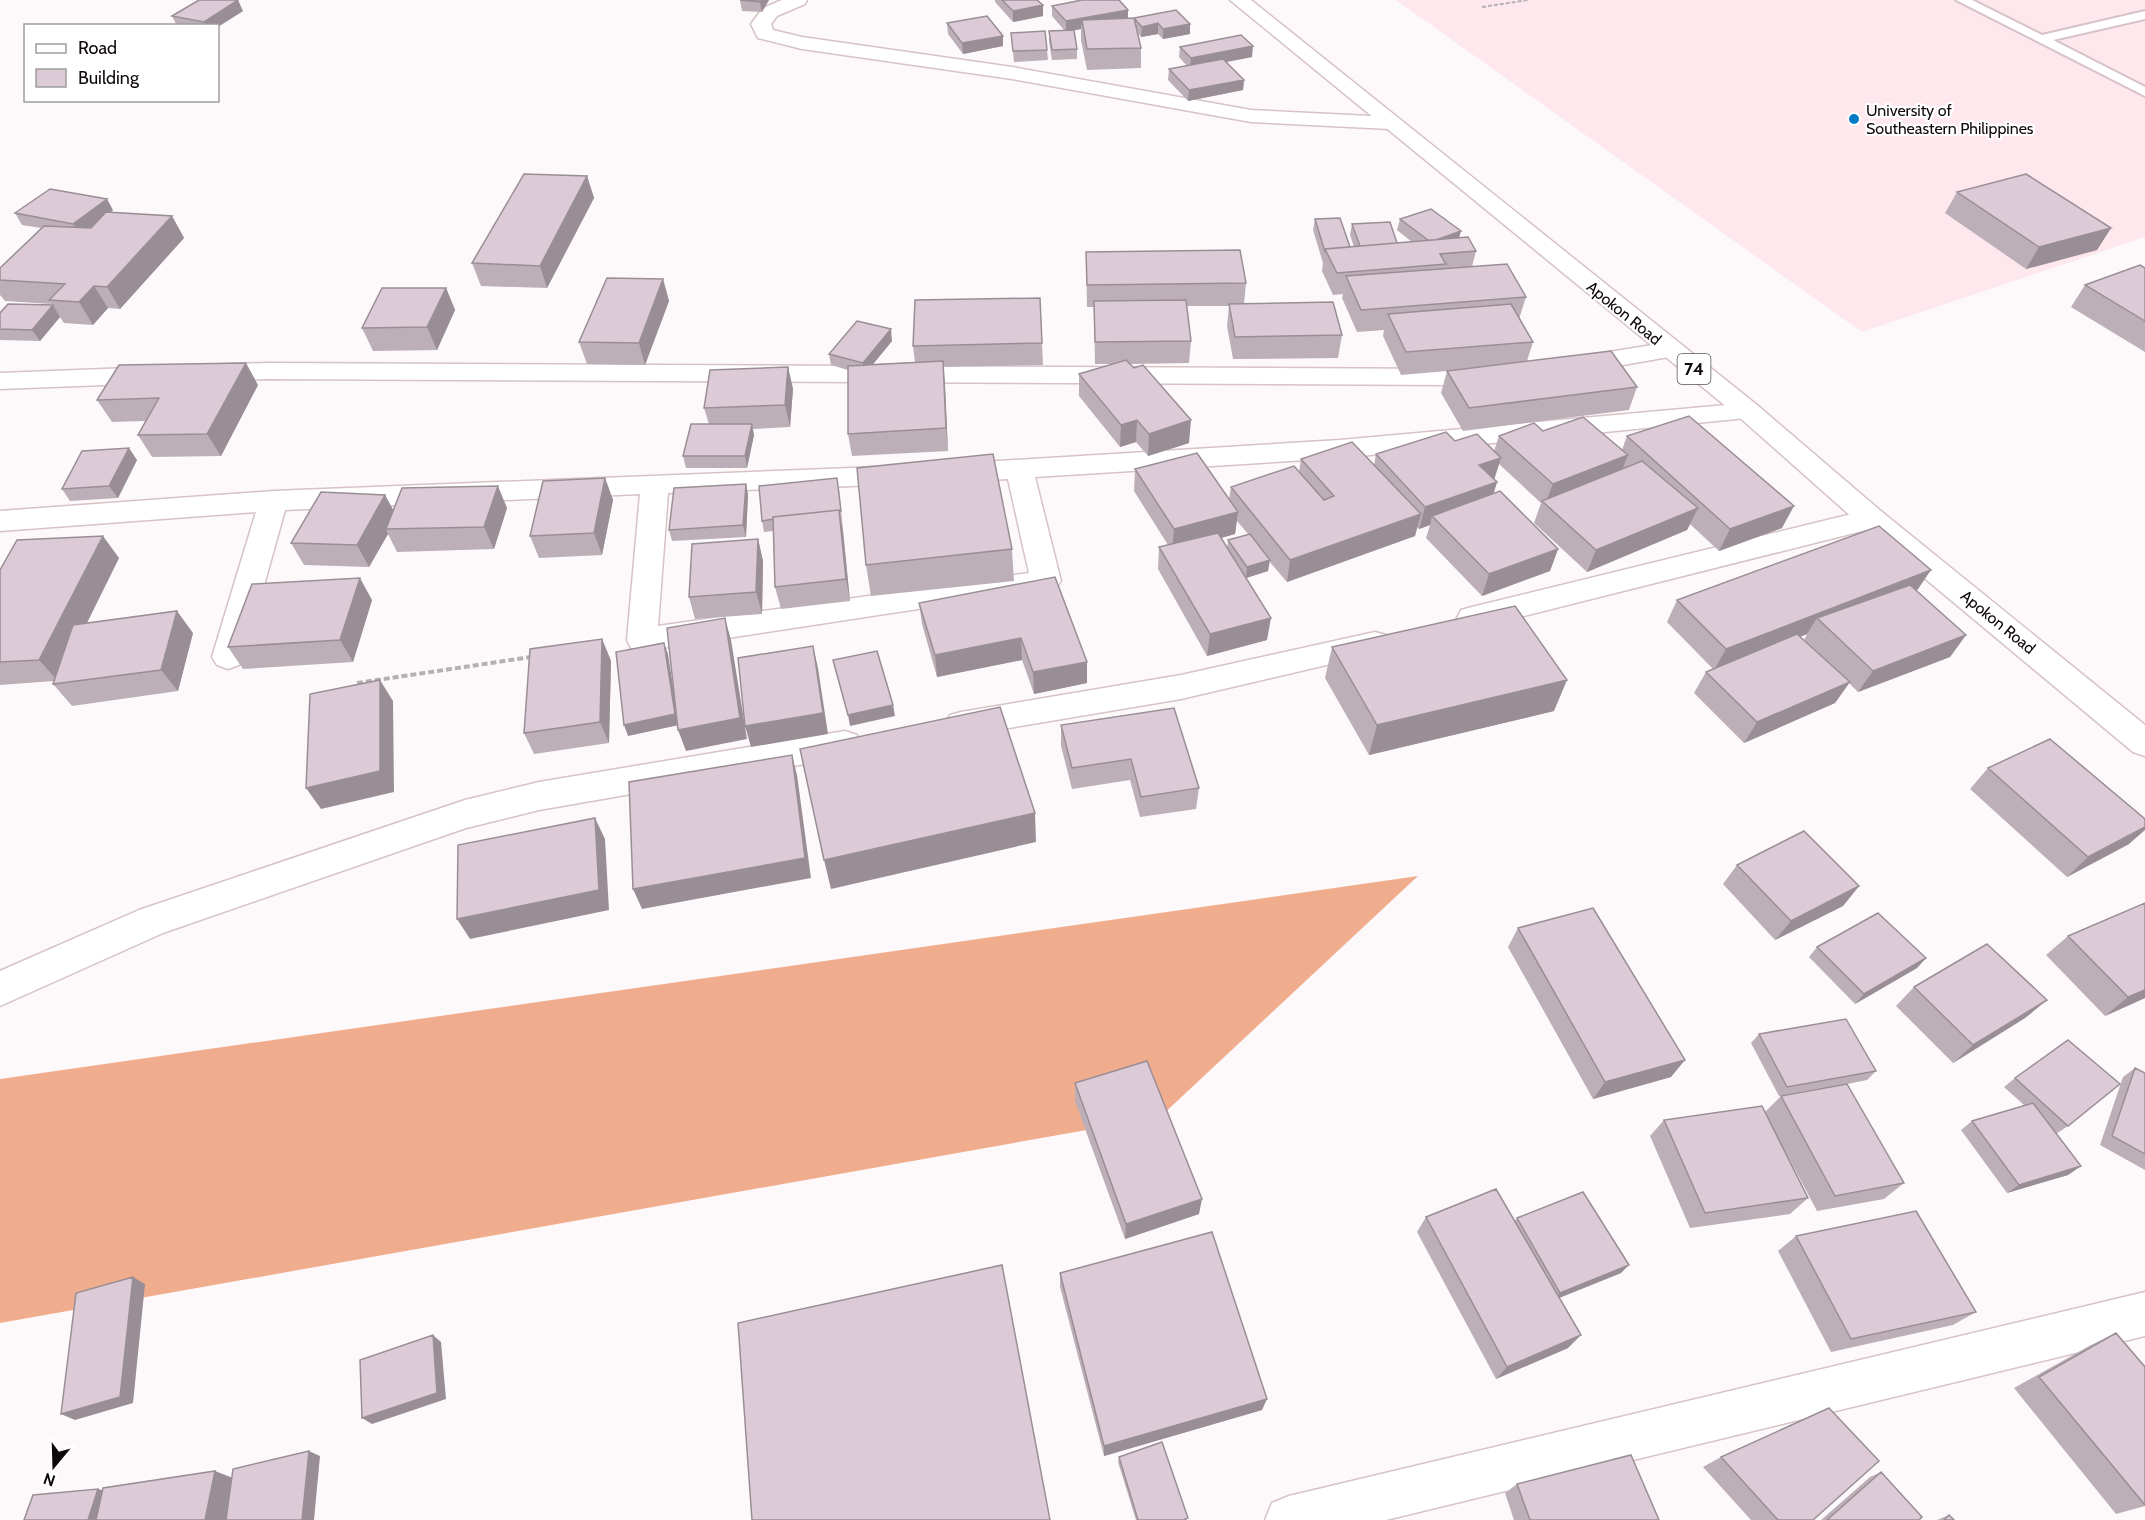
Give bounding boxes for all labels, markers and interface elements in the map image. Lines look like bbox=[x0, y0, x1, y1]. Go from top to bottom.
legend bbox=[24, 24, 219, 102]
text: Road bbox=[78, 37, 117, 59]
text: Building bbox=[78, 67, 140, 89]
place label: University of Southeastern Philippines bbox=[1866, 101, 2034, 138]
marker: University of Southeastern Philippines bbox=[1847, 112, 1861, 126]
street label: Apokon Road bbox=[1583, 277, 1665, 349]
road number: 74 bbox=[1678, 354, 1710, 384]
street label: Apokon Road bbox=[1957, 586, 2039, 658]
north arrow bbox=[24, 1436, 84, 1496]
text: N bbox=[41, 1469, 58, 1491]

